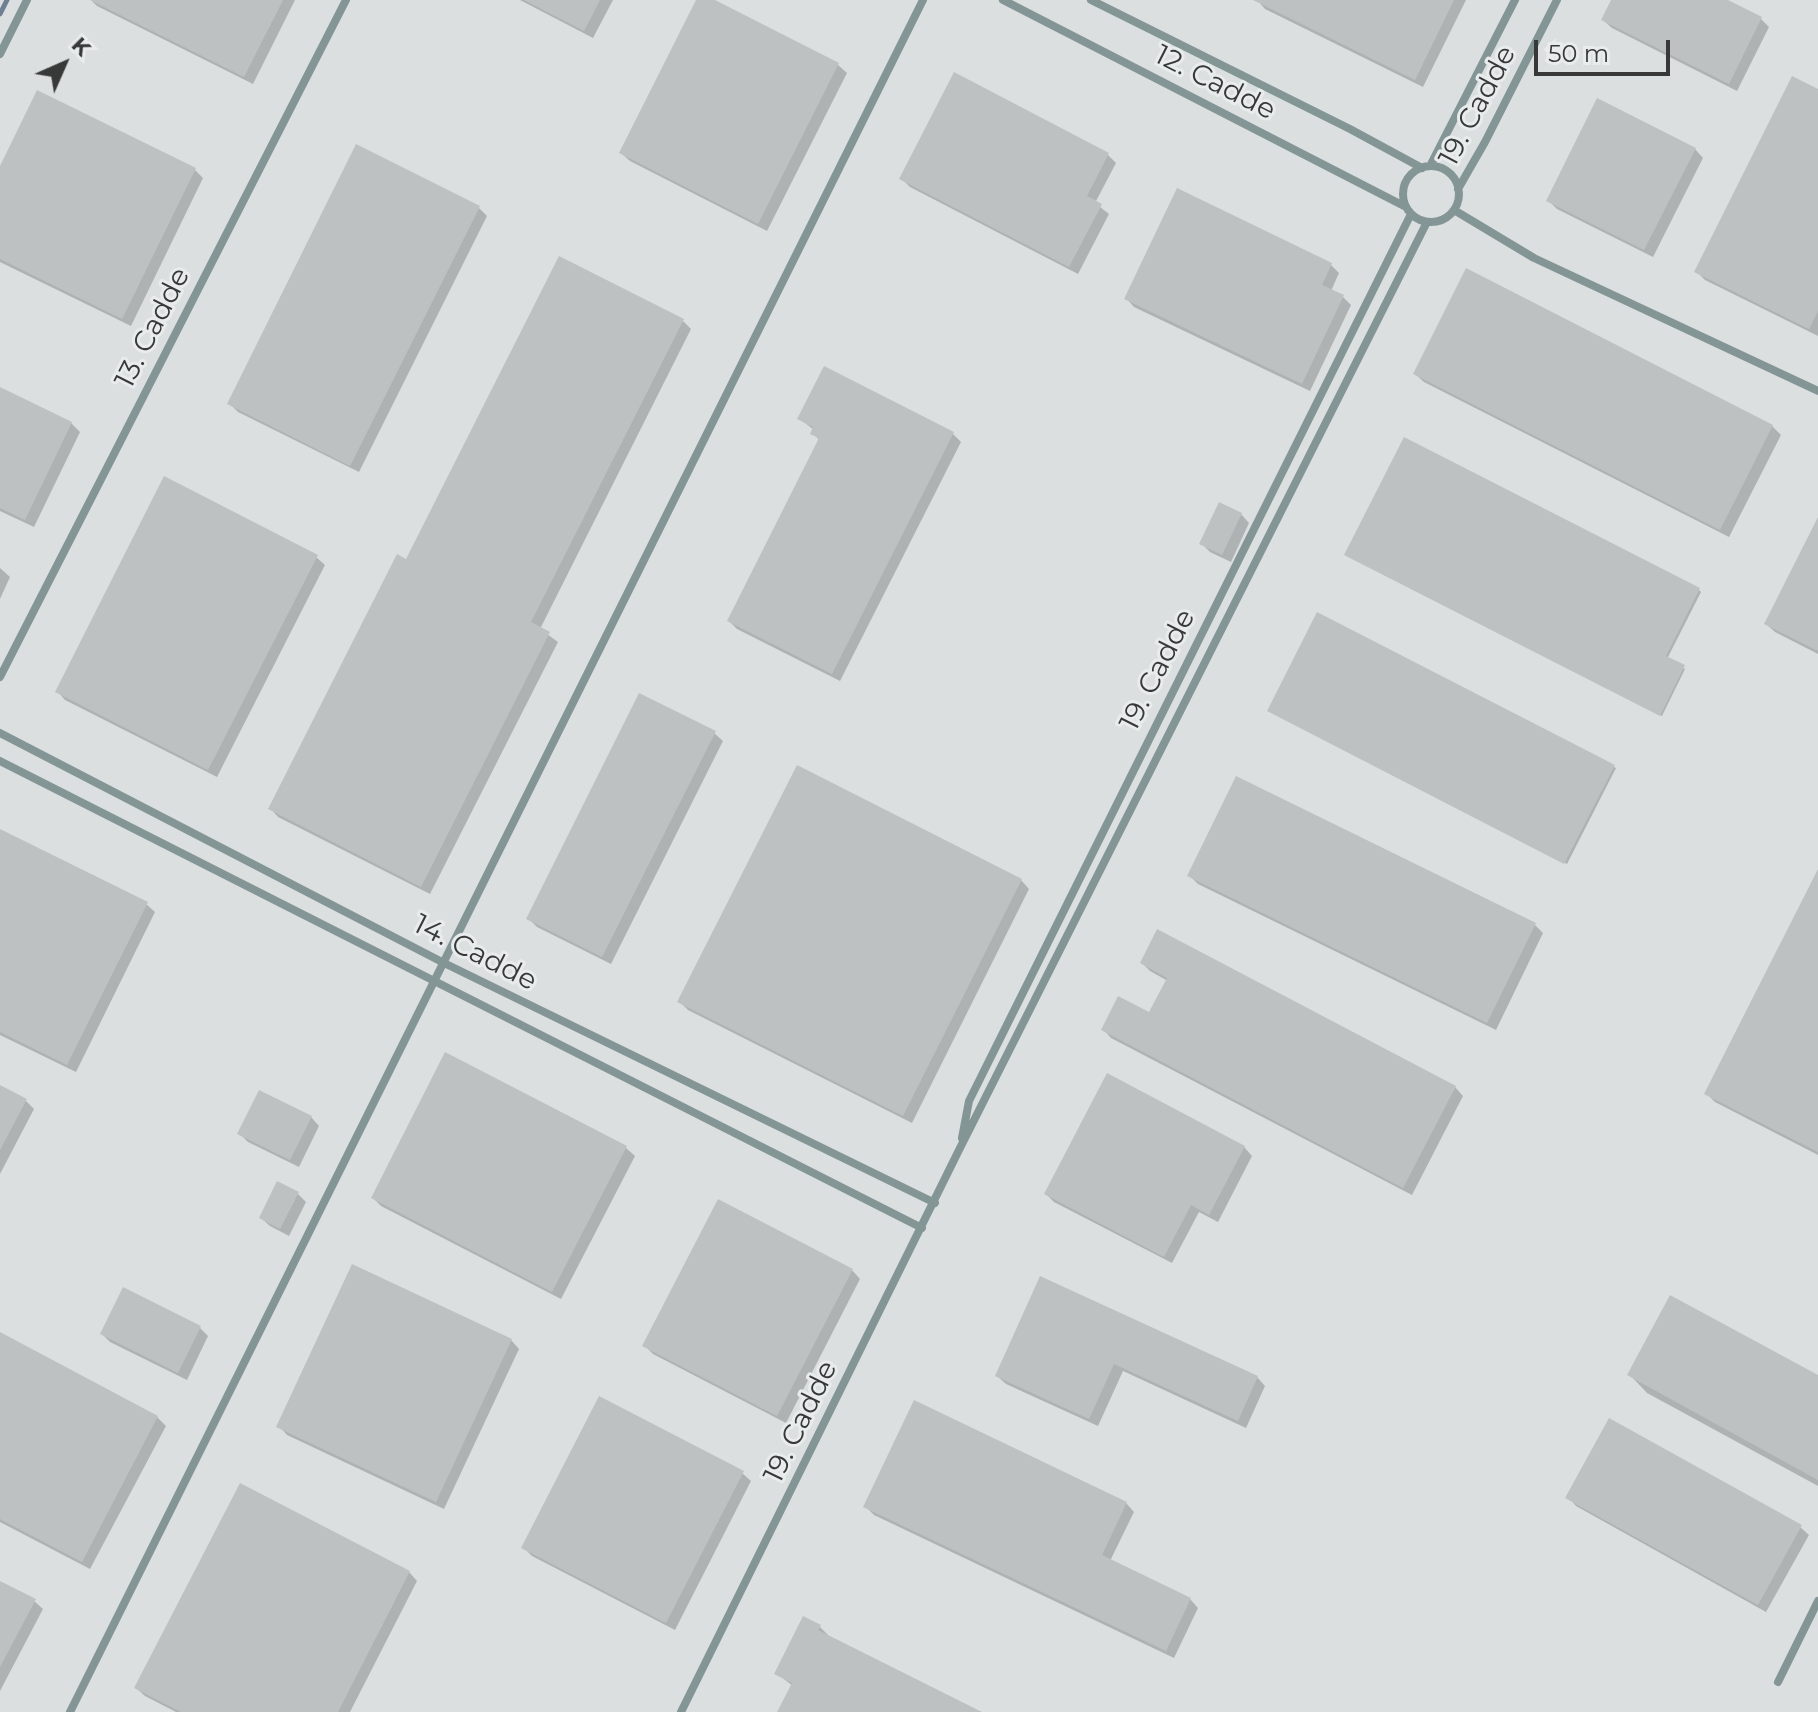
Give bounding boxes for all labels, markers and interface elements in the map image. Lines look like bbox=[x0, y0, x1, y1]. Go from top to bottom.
north arrow bbox=[24, 24, 104, 104]
scale bar bbox=[1538, 24, 1674, 74]
text: K bbox=[66, 31, 97, 62]
street label: 12. Cadde bbox=[1149, 38, 1281, 128]
text: 50 m bbox=[1548, 39, 1609, 68]
street label: 19. Cadde bbox=[1432, 40, 1524, 172]
street label: 13. Cadde bbox=[108, 262, 198, 394]
street label: 19. Cadde bbox=[1113, 604, 1203, 736]
street label: 14. Cadde bbox=[408, 908, 542, 998]
street label: 19. Cadde bbox=[757, 1356, 845, 1488]

